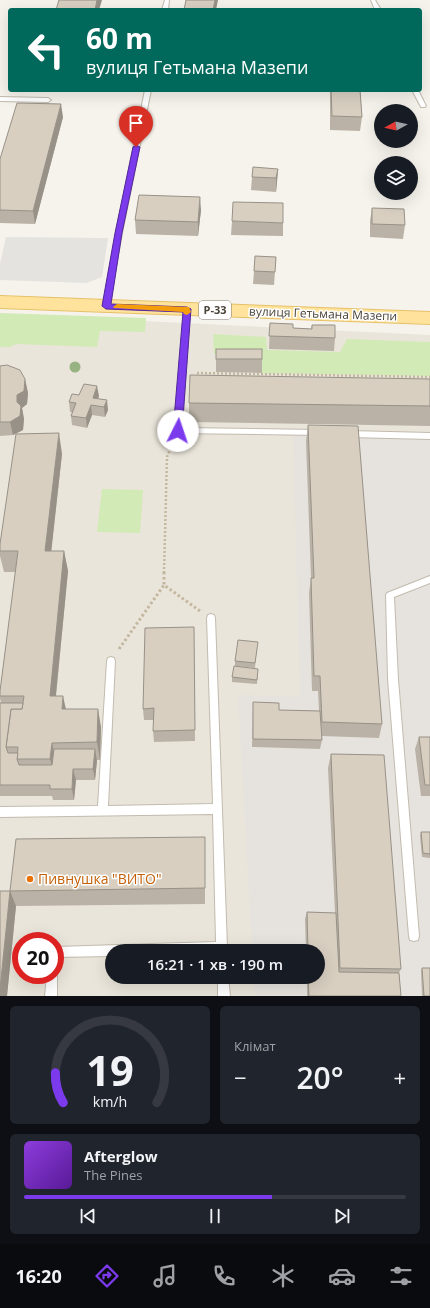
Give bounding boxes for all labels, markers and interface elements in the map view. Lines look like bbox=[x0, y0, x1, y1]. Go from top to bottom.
text: 60 m bbox=[86, 19, 153, 57]
icon: left bbox=[20, 24, 72, 76]
text: вулиця Гетьмана Мазепи bbox=[86, 55, 308, 79]
north arrow bbox=[374, 104, 418, 148]
map controls bbox=[374, 104, 418, 200]
pin bbox=[119, 106, 153, 147]
icon: arrive bbox=[125, 112, 147, 134]
button: layers bbox=[374, 156, 418, 200]
road number: Р-33 bbox=[199, 301, 231, 319]
street label: вулиця Гетьмана Мазепи bbox=[249, 302, 397, 325]
position arrow bbox=[157, 410, 199, 452]
place label: Пивнушка "ВИТО" bbox=[38, 869, 162, 888]
marker: Пивнушка "ВИТО" bbox=[25, 874, 35, 884]
speed limit sign: 20 bbox=[12, 932, 64, 984]
text: 16:21 · 1 хв · 190 m bbox=[147, 954, 283, 974]
text: Клімат bbox=[234, 1037, 276, 1055]
text: 19 bbox=[86, 1042, 134, 1098]
text: 20° bbox=[296, 1057, 344, 1098]
text: − bbox=[234, 1062, 247, 1092]
text: + bbox=[393, 1062, 406, 1092]
text: km/h bbox=[93, 1092, 127, 1111]
text: Afterglow bbox=[84, 1146, 158, 1166]
text: The Pines bbox=[84, 1166, 142, 1184]
icon: previous bbox=[77, 1205, 99, 1227]
icon: pause bbox=[204, 1205, 226, 1227]
icon: next bbox=[331, 1205, 353, 1227]
icon: directions bbox=[93, 1262, 121, 1290]
icon: music bbox=[151, 1262, 179, 1290]
icon: phone bbox=[210, 1262, 238, 1290]
icon: climate bbox=[269, 1262, 297, 1290]
icon: car bbox=[328, 1262, 356, 1290]
icon: filters bbox=[387, 1262, 415, 1290]
text: 16:20 bbox=[15, 1264, 62, 1288]

